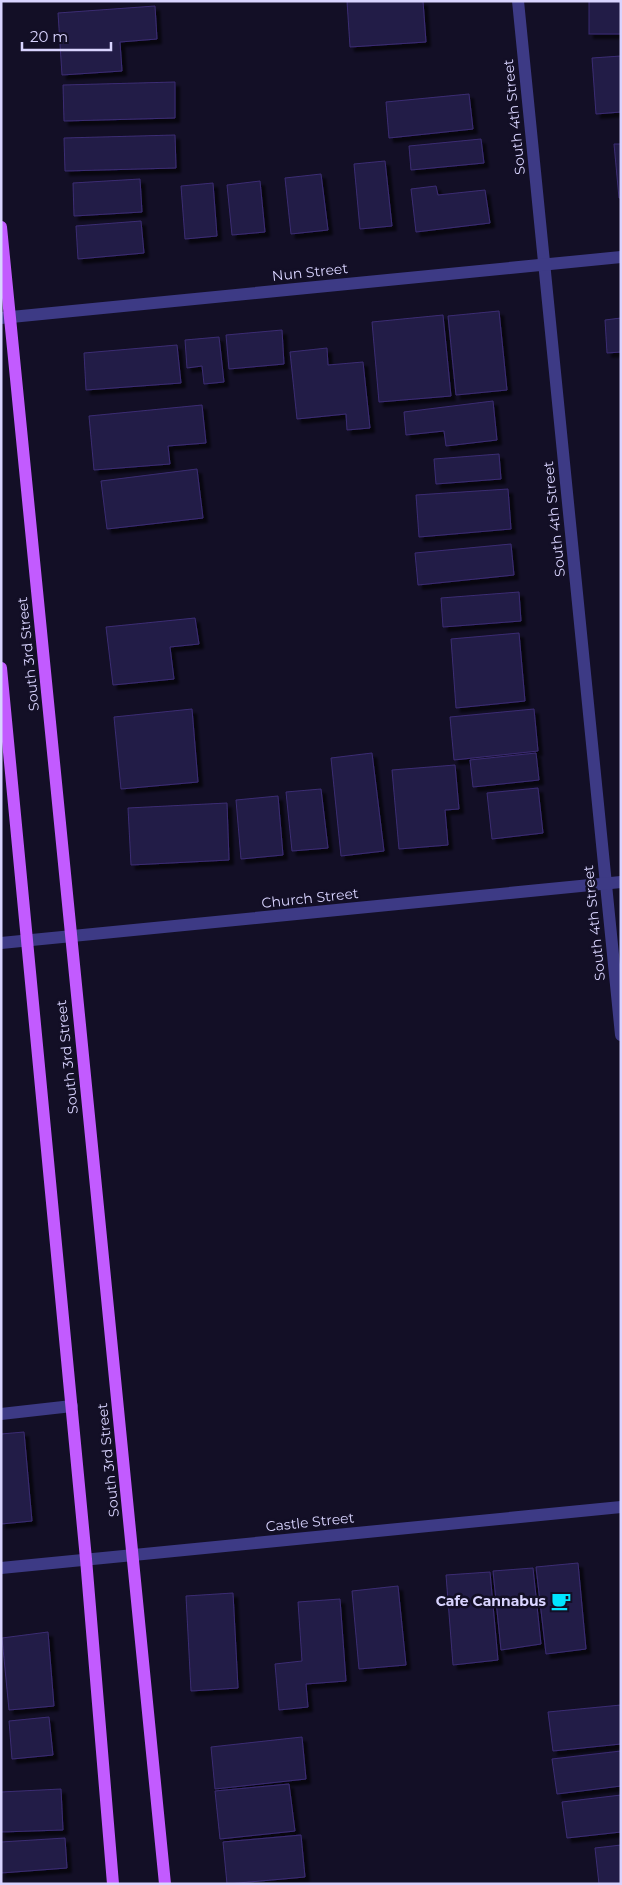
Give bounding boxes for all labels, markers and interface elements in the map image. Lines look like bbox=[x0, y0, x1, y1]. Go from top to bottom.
scale bar bbox=[22, 20, 111, 52]
text: 20 m bbox=[30, 27, 68, 46]
street label: South 4th Street bbox=[499, 58, 529, 176]
street label: Nun Street bbox=[271, 259, 349, 285]
street label: South 4th Street bbox=[539, 460, 569, 578]
street label: South 3rd Street bbox=[13, 596, 43, 712]
street label: South 4th Street bbox=[579, 864, 609, 982]
street label: Church Street bbox=[261, 884, 360, 912]
street label: South 3rd Street bbox=[52, 999, 82, 1115]
street label: South 3rd Street bbox=[93, 1402, 123, 1518]
street label: Castle Street bbox=[265, 1508, 355, 1536]
cafe icon: Cafe Cannabus bbox=[550, 1590, 572, 1612]
place label: Cafe Cannabus bbox=[436, 1592, 547, 1610]

